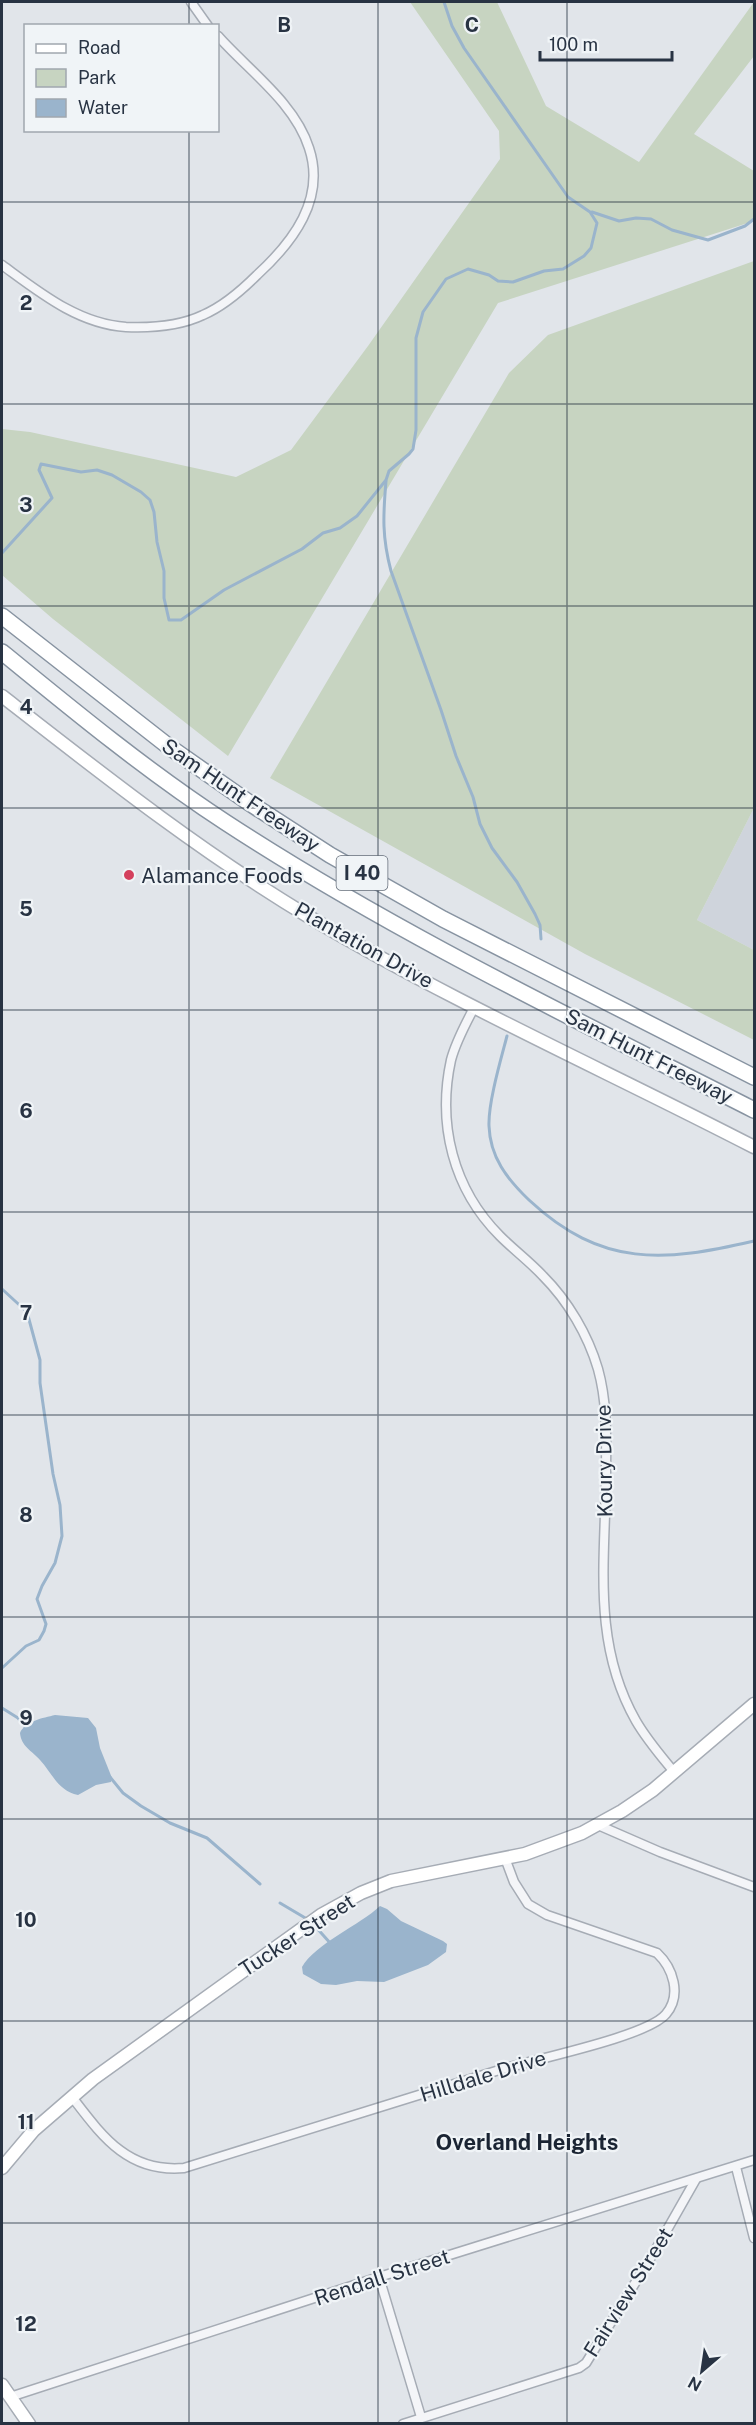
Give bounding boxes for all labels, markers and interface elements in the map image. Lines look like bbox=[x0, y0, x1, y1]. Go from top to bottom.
text: B bbox=[277, 13, 291, 37]
text: C bbox=[465, 13, 479, 37]
legend bbox=[24, 24, 219, 132]
scale bar bbox=[540, 24, 672, 62]
text: 100 m bbox=[549, 34, 598, 55]
text: Road bbox=[78, 37, 121, 58]
text: Park bbox=[78, 67, 116, 88]
text: Water bbox=[78, 97, 128, 118]
text: 2 bbox=[20, 291, 32, 315]
text: 3 bbox=[19, 493, 33, 517]
text: 4 bbox=[19, 695, 33, 719]
street label: Sam Hunt Freeway bbox=[157, 733, 325, 857]
road number: I 40 bbox=[336, 856, 388, 890]
place label: Alamance Foods bbox=[141, 863, 303, 888]
marker: Alamance Foods bbox=[122, 868, 136, 882]
text: 5 bbox=[19, 897, 33, 921]
street label: Plantation Drive bbox=[290, 897, 438, 993]
street label: Sam Hunt Freeway bbox=[561, 1003, 737, 1109]
text: 6 bbox=[19, 1099, 33, 1123]
text: 7 bbox=[20, 1301, 32, 1325]
street label: Koury Drive bbox=[591, 1404, 617, 1518]
text: 8 bbox=[19, 1503, 33, 1527]
text: 9 bbox=[19, 1706, 33, 1730]
street label: Tucker Street bbox=[235, 1888, 359, 1982]
text: 10 bbox=[15, 1908, 37, 1932]
street label: Hilldale Drive bbox=[417, 2045, 549, 2107]
text: 11 bbox=[17, 2110, 35, 2134]
district label: Overland Heights bbox=[436, 2129, 618, 2155]
street label: Fairview Street bbox=[578, 2223, 678, 2361]
street label: Rendall Street bbox=[311, 2243, 453, 2311]
text: 12 bbox=[15, 2312, 37, 2336]
north arrow bbox=[672, 2341, 732, 2401]
text: N bbox=[685, 2372, 705, 2395]

